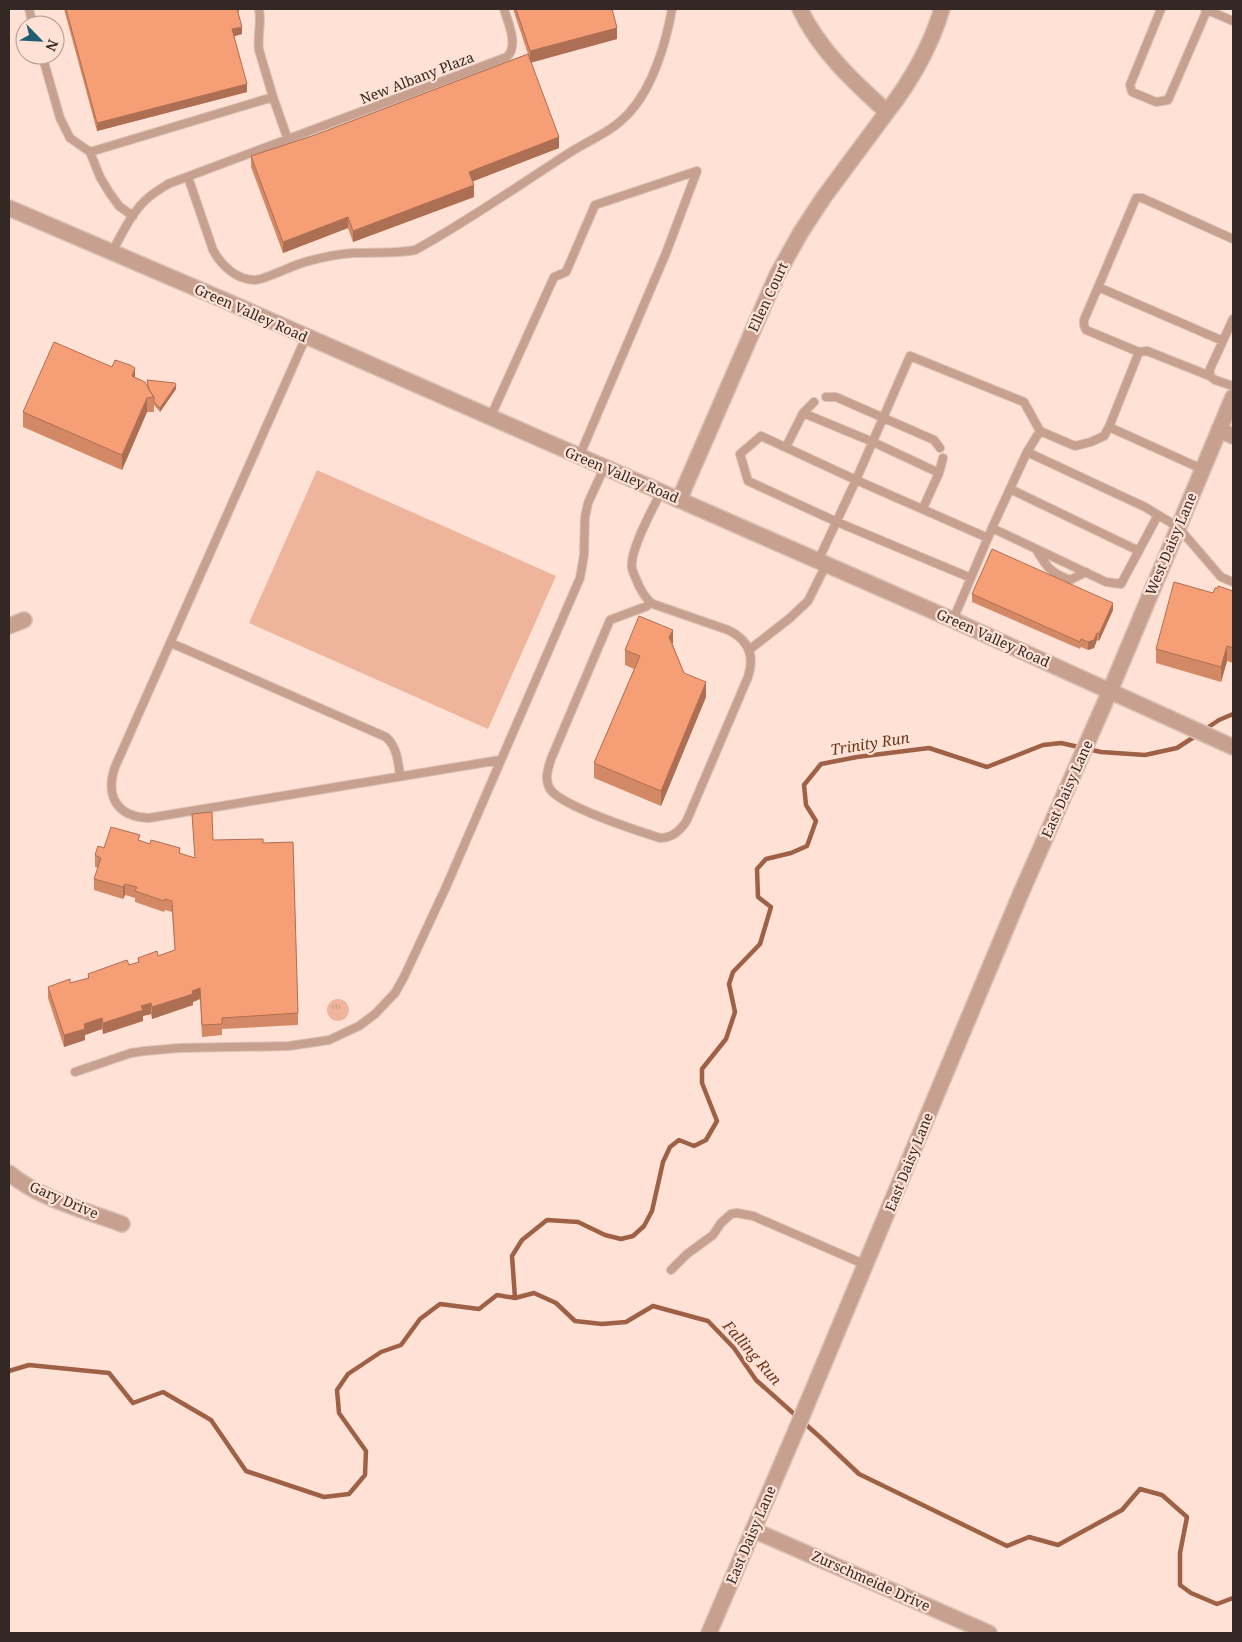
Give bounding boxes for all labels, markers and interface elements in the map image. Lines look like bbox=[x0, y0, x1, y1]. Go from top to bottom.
north arrow bbox=[15, 15, 65, 65]
text: N bbox=[41, 37, 63, 54]
street label: New Albany Plaza bbox=[357, 47, 477, 108]
street label: Ellen Court bbox=[743, 259, 792, 335]
street label: Green Valley Road bbox=[192, 279, 311, 346]
street label: Green Valley Road bbox=[562, 442, 683, 507]
street label: West Daisy Lane bbox=[1140, 490, 1201, 598]
street label: Green Valley Road bbox=[934, 604, 1053, 671]
water label: Trinity Run bbox=[829, 727, 911, 759]
street label: East Daisy Lane bbox=[1037, 737, 1097, 841]
street label: East Daisy Lane bbox=[880, 1110, 937, 1214]
street label: Gary Drive bbox=[27, 1177, 101, 1223]
water label: Falling Run bbox=[718, 1315, 786, 1389]
street label: East Daisy Lane bbox=[721, 1483, 780, 1587]
street label: Zurschmeide Drive bbox=[809, 1546, 933, 1615]

